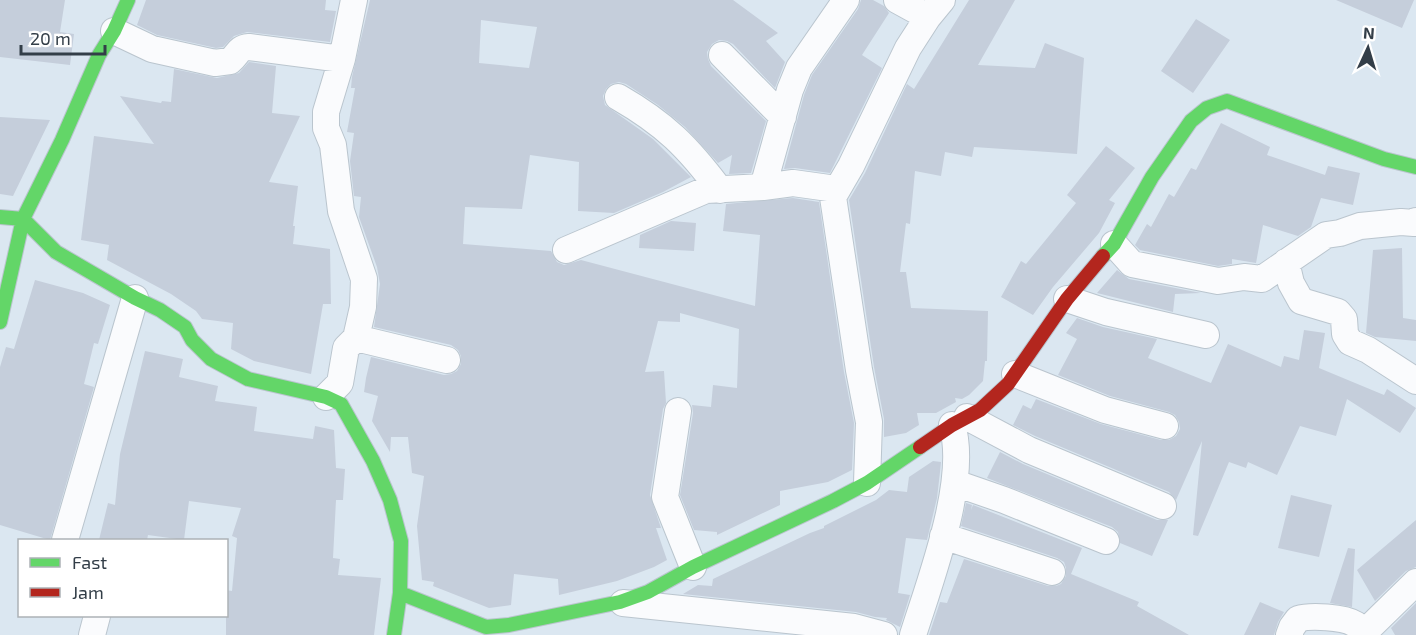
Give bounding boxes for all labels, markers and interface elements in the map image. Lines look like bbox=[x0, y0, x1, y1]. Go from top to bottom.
scale bar bbox=[21, 18, 105, 56]
north arrow bbox=[1338, 18, 1398, 78]
text: N bbox=[1363, 23, 1376, 42]
text: 20 m bbox=[30, 27, 71, 49]
legend bbox=[18, 539, 228, 617]
text: Fast bbox=[72, 551, 107, 573]
text: Jam bbox=[72, 581, 104, 603]

